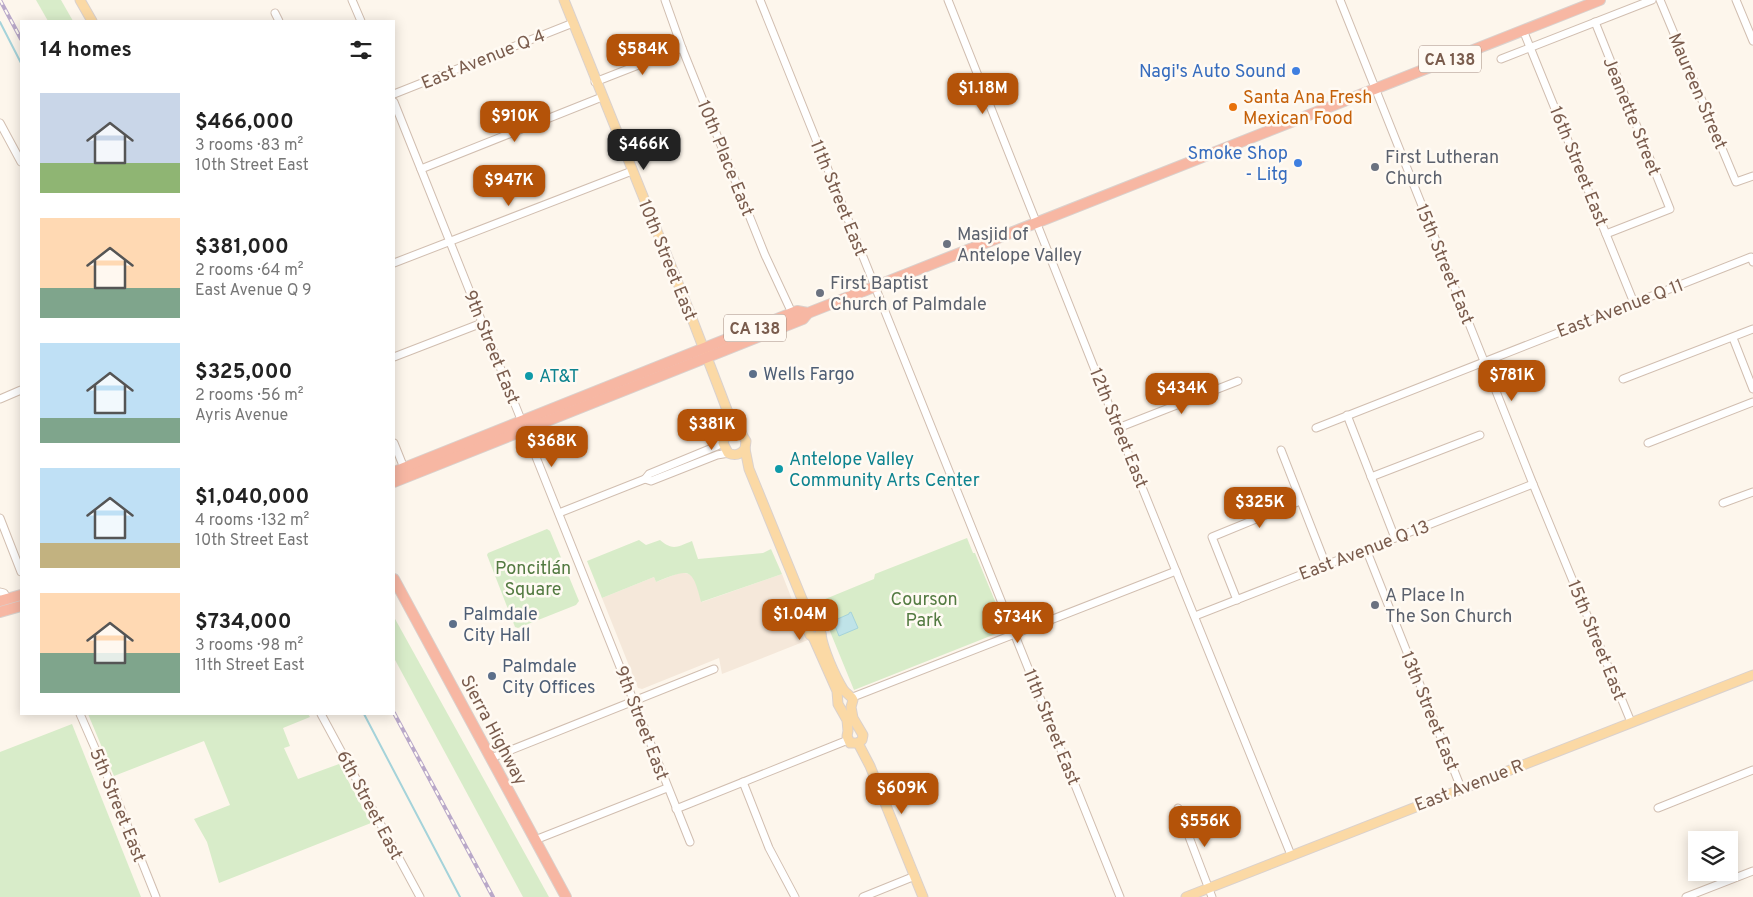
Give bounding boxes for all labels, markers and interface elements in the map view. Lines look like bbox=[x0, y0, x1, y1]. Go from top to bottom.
street label: East Avenue Q 4 bbox=[418, 25, 549, 96]
street label: Maureen Street bbox=[1662, 30, 1731, 153]
pin: $584K bbox=[608, 34, 678, 76]
icon: filters bbox=[347, 36, 375, 64]
text: 14 homes bbox=[40, 37, 132, 64]
text: $584K bbox=[617, 40, 669, 60]
road number: CA 138 bbox=[1419, 46, 1481, 72]
street label: Jeanette Street bbox=[1596, 54, 1665, 179]
place label: Nagi's Auto Sound bbox=[1139, 61, 1286, 84]
marker: Nagi's Auto Sound bbox=[1290, 65, 1302, 77]
pin: $1.18M bbox=[942, 72, 1024, 115]
text: $1.18M bbox=[958, 79, 1008, 99]
place label: Santa Ana Fresh Mexican Food bbox=[1243, 87, 1373, 131]
street label: 10th Place East bbox=[691, 97, 758, 220]
pin: $910K bbox=[480, 100, 550, 143]
marker: Santa Ana Fresh Mexican Food bbox=[1227, 101, 1239, 113]
street label: 16th Street East bbox=[1543, 103, 1612, 230]
text: $910K bbox=[491, 107, 539, 127]
text: $466,000 bbox=[195, 109, 294, 136]
icon: home bbox=[80, 113, 140, 173]
pin: $466K bbox=[609, 128, 679, 171]
text: $466K bbox=[619, 135, 669, 155]
text: 3 rooms · 83 m² bbox=[195, 136, 303, 156]
street label: 11th Street East bbox=[804, 137, 871, 260]
place label: Smoke Shop - Litg bbox=[1187, 143, 1288, 187]
place label: First Lutheran Church bbox=[1385, 147, 1499, 191]
text: 10th Street East bbox=[195, 156, 309, 176]
marker: Smoke Shop - Litg bbox=[1292, 157, 1304, 169]
marker: First Lutheran Church bbox=[1369, 161, 1381, 173]
pin: $947K bbox=[474, 164, 544, 207]
text: $947K bbox=[484, 171, 534, 191]
street label: 10th Street East bbox=[632, 197, 701, 324]
street label: 15th Street East bbox=[1409, 201, 1478, 328]
place label: Masjid of Antelope Valley bbox=[957, 224, 1082, 268]
text: $381,000 bbox=[195, 234, 289, 261]
icon: home bbox=[80, 238, 140, 298]
marker: Masjid of Antelope Valley bbox=[941, 238, 953, 250]
text: 2 rooms · 64 m² bbox=[195, 261, 304, 281]
place label: First Baptist Church of Palmdale bbox=[830, 273, 987, 317]
street label: East Avenue Q 11 bbox=[1554, 275, 1687, 344]
text: East Avenue Q 9 bbox=[195, 281, 312, 301]
street label: 9th Street East bbox=[457, 287, 524, 408]
marker: First Baptist Church of Palmdale bbox=[814, 287, 826, 299]
road number: CA 138 bbox=[724, 314, 786, 342]
text: $325,000 bbox=[195, 359, 292, 386]
pin: $781K bbox=[1477, 360, 1547, 402]
icon: home bbox=[80, 363, 140, 423]
place label: Wells Fargo bbox=[763, 364, 855, 387]
street label: 12th Street East bbox=[1083, 365, 1152, 492]
place label: AT&T bbox=[539, 366, 579, 389]
text: $781K bbox=[1489, 366, 1535, 386]
marker: Wells Fargo bbox=[747, 368, 759, 380]
marker: AT&T bbox=[523, 370, 535, 382]
pin: $434K bbox=[1147, 372, 1217, 415]
text: $434K bbox=[1156, 379, 1208, 399]
text: 2 rooms · 56 m² bbox=[195, 386, 304, 406]
text: Ayris Avenue bbox=[195, 406, 288, 426]
pin: $381K bbox=[677, 408, 747, 451]
text: $381K bbox=[689, 415, 735, 435]
pin: $368K bbox=[517, 426, 587, 468]
text: $368K bbox=[527, 432, 577, 452]
place label: Antelope Valley Community Arts Center bbox=[789, 449, 980, 493]
marker: Antelope Valley Community Arts Center bbox=[773, 463, 785, 475]
text: $1,040,000 bbox=[195, 484, 309, 511]
pin: $325K bbox=[1225, 486, 1295, 529]
icon: home bbox=[80, 488, 140, 548]
text: $325K bbox=[1235, 493, 1285, 513]
text: 4 rooms · 132 m² bbox=[195, 511, 309, 531]
street label: East Avenue Q 13 bbox=[1296, 516, 1433, 587]
text: 10th Street East bbox=[195, 531, 309, 551]
park label: Poncitlán Square bbox=[495, 558, 571, 602]
street label: 15th Street East bbox=[1561, 577, 1630, 704]
place label: A Place In The Son Church bbox=[1385, 585, 1512, 629]
park label: Courson Park bbox=[890, 589, 958, 633]
pin: $1.04M bbox=[759, 598, 841, 641]
marker: A Place In The Son Church bbox=[1369, 599, 1381, 611]
pin: $734K bbox=[983, 602, 1053, 644]
place label: Palmdale City Hall bbox=[463, 604, 538, 648]
text: $1.04M bbox=[773, 605, 827, 625]
text: $734K bbox=[993, 608, 1043, 628]
text: $734,000 bbox=[195, 609, 291, 636]
icon: home bbox=[80, 613, 140, 673]
marker: Palmdale City Hall bbox=[447, 618, 459, 630]
text: 3 rooms · 98 m² bbox=[195, 636, 303, 656]
street label: 13th Street East bbox=[1394, 648, 1463, 775]
text: 11th Street East bbox=[195, 656, 305, 676]
place label: Palmdale City Offices bbox=[502, 656, 595, 700]
street label: 9th Street East bbox=[608, 663, 673, 784]
street label: 11th Street East bbox=[1017, 666, 1084, 789]
marker: Palmdale City Offices bbox=[486, 670, 498, 682]
street label: Sierra Highway bbox=[454, 672, 531, 790]
street label: 5th Street East bbox=[83, 745, 150, 866]
street label: 6th Street East bbox=[330, 747, 407, 864]
street label: East Avenue R bbox=[1412, 755, 1527, 818]
pin: $609K bbox=[867, 772, 937, 815]
text: $609K bbox=[876, 779, 928, 799]
pin: $556K bbox=[1170, 806, 1240, 848]
text: $556K bbox=[1180, 812, 1230, 832]
map controls bbox=[1688, 831, 1738, 881]
button: layers bbox=[1688, 831, 1738, 881]

